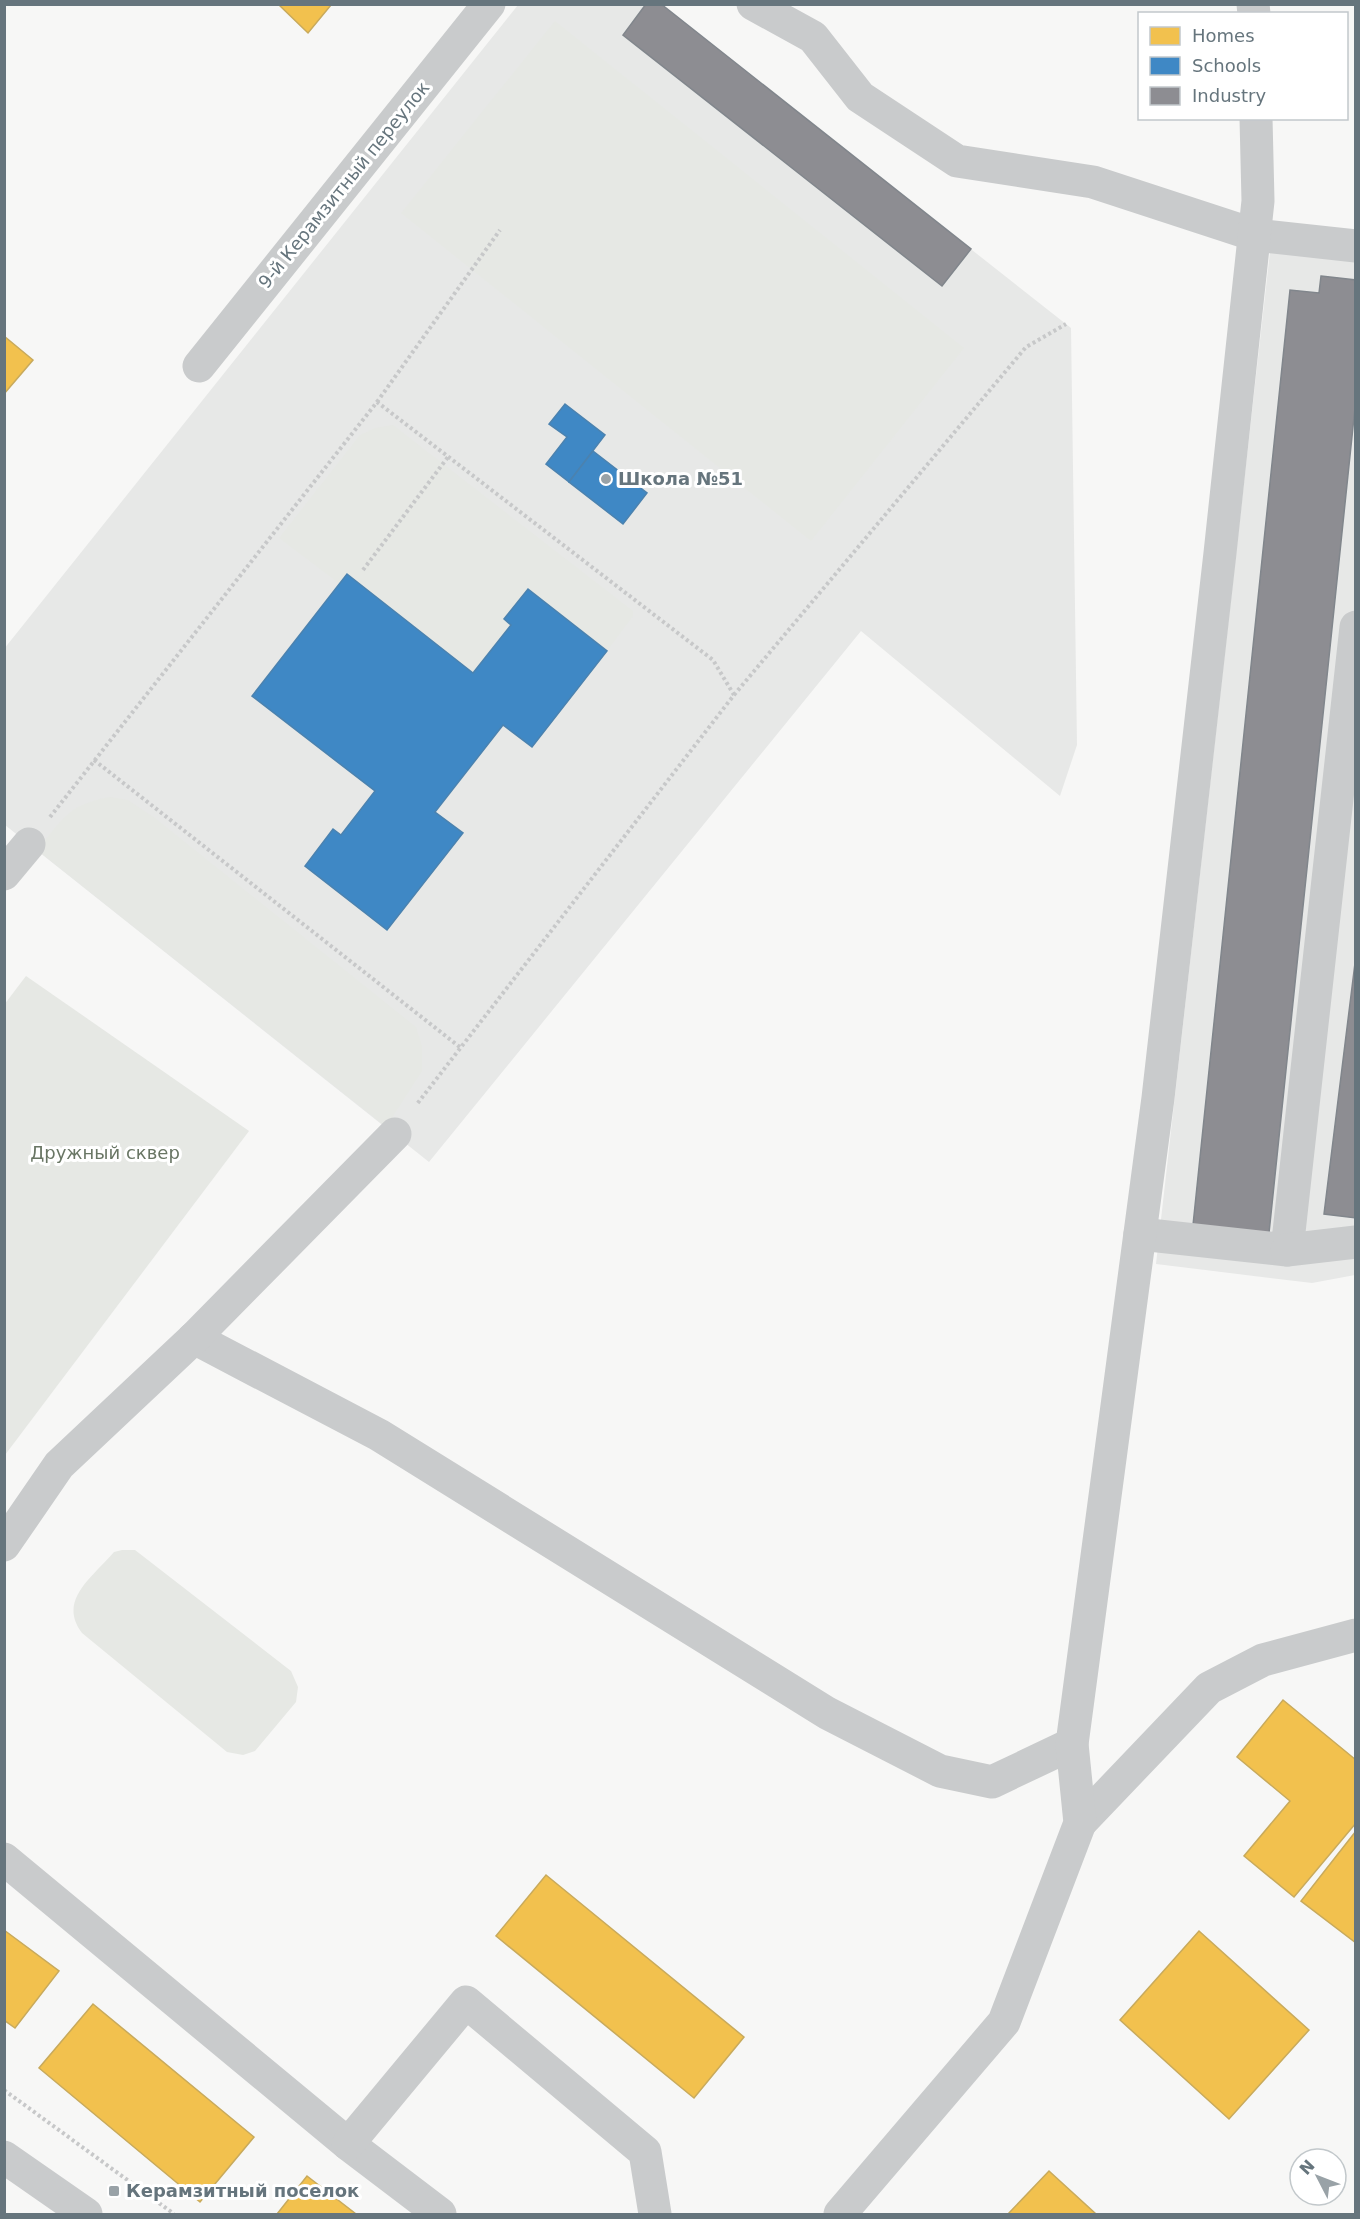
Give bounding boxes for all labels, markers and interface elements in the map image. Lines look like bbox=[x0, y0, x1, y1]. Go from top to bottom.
legend bbox=[1138, 12, 1348, 120]
text: Homes bbox=[1192, 25, 1255, 46]
text: Schools bbox=[1192, 55, 1261, 76]
street label: 9-й Керамзитный переулок bbox=[254, 77, 434, 292]
text: Industry bbox=[1192, 85, 1266, 106]
place label: Школа №51 bbox=[618, 468, 743, 489]
marker: Школа №51 bbox=[599, 472, 613, 486]
park label: Дружный сквер bbox=[30, 1142, 180, 1163]
north arrow bbox=[1288, 2147, 1348, 2207]
text: N bbox=[1296, 2156, 1319, 2179]
place label: Керамзитный поселок bbox=[126, 2180, 359, 2201]
marker: Керамзитный поселок bbox=[107, 2184, 121, 2198]

